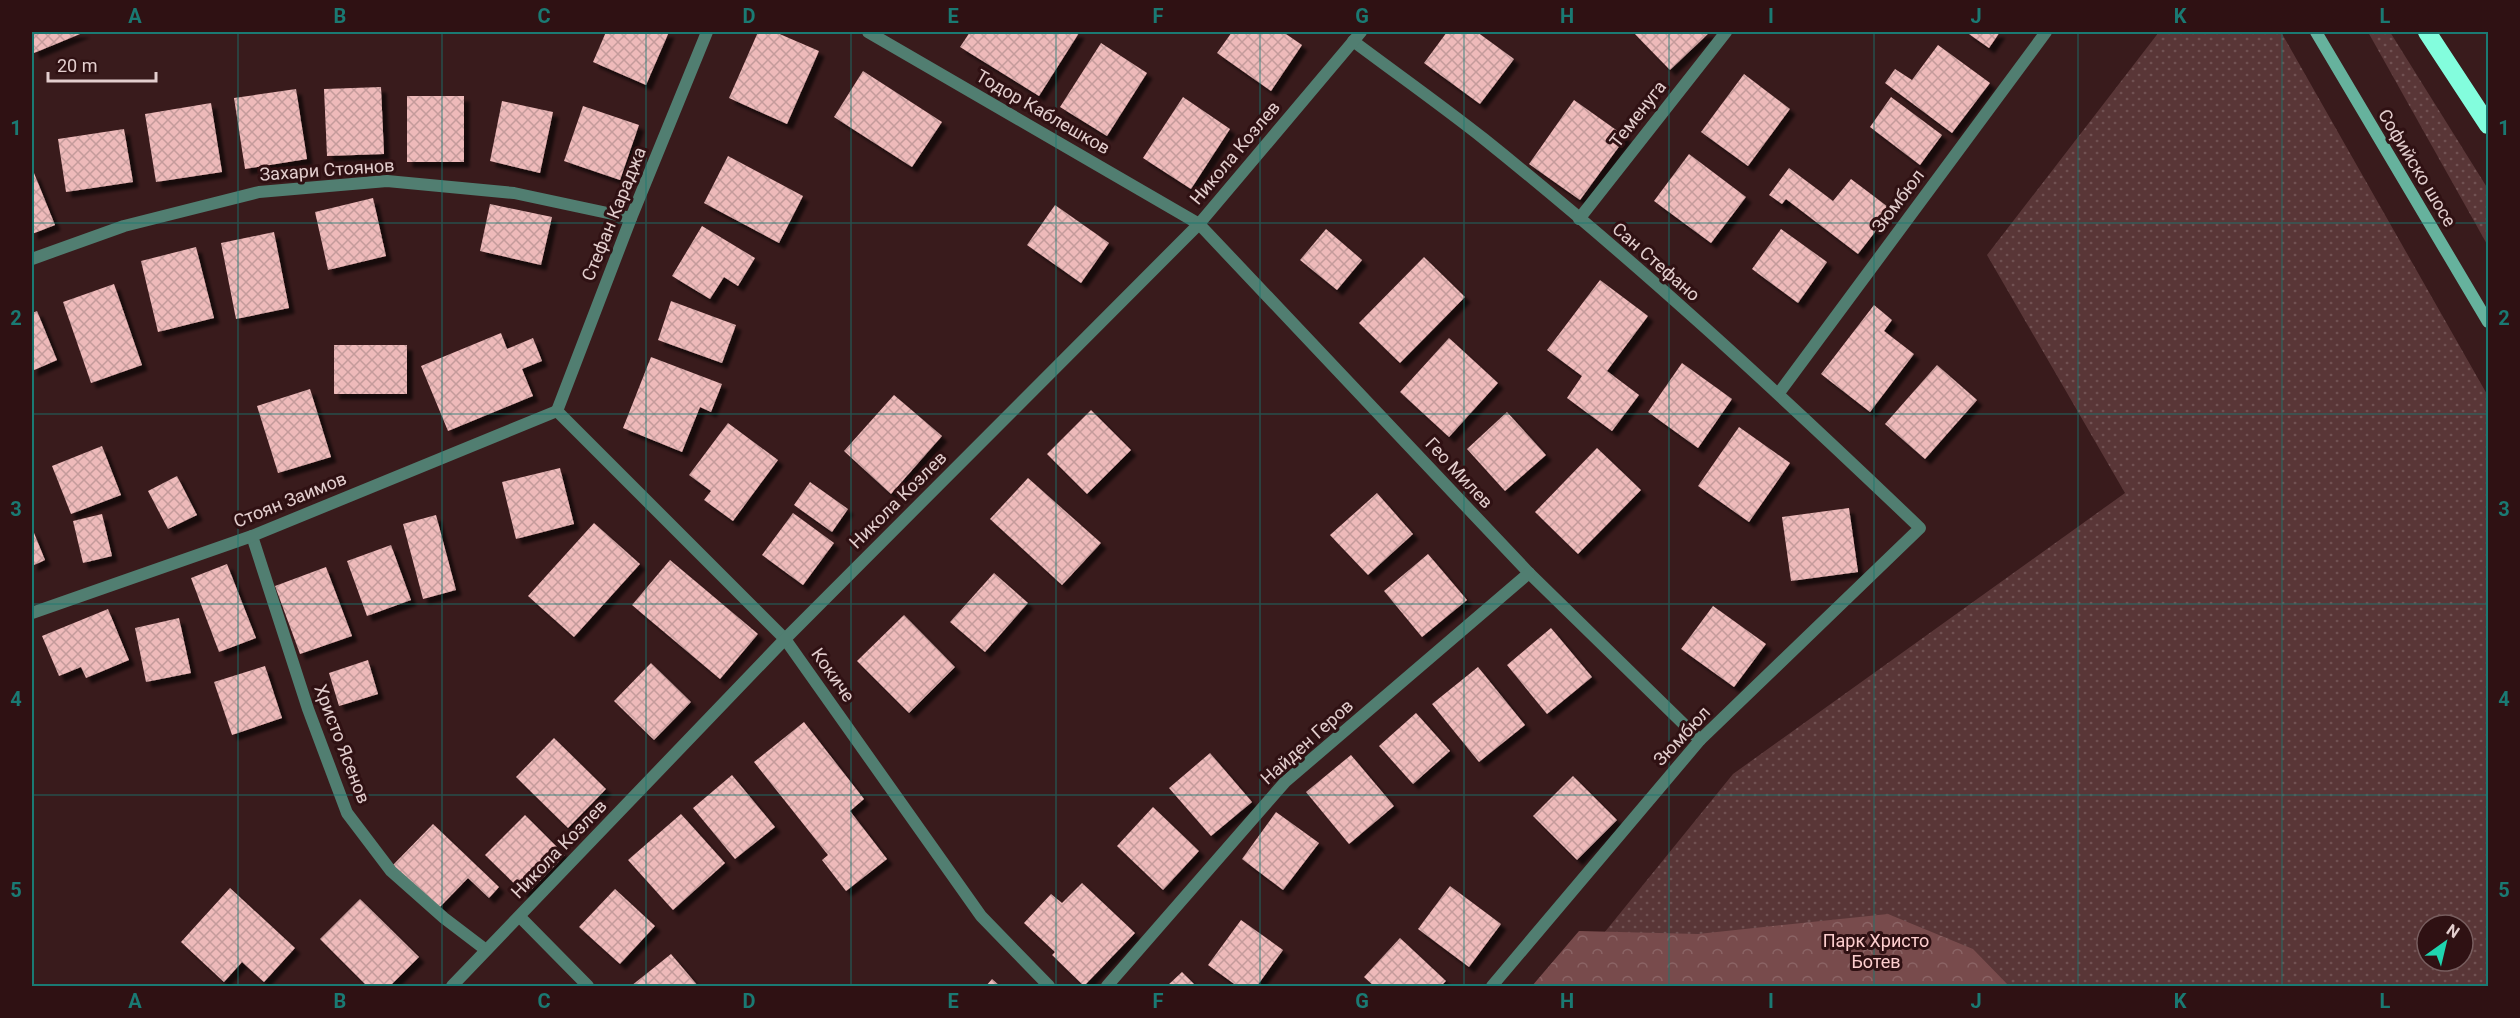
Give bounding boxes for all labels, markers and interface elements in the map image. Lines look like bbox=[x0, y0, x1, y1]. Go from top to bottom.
text: A bbox=[128, 4, 142, 28]
text: B bbox=[334, 4, 346, 28]
text: C bbox=[537, 4, 551, 28]
text: D bbox=[743, 4, 756, 28]
text: E bbox=[947, 4, 959, 28]
text: F bbox=[1153, 4, 1164, 28]
text: G bbox=[1355, 4, 1369, 28]
text: H bbox=[1560, 4, 1574, 28]
text: I bbox=[1768, 4, 1774, 28]
text: J bbox=[1970, 4, 1982, 28]
text: K bbox=[2174, 4, 2187, 28]
text: L bbox=[2380, 4, 2391, 28]
scale bar bbox=[48, 45, 156, 83]
text: 20 m bbox=[57, 55, 97, 76]
street label: Тодор Каблешков bbox=[973, 65, 1114, 158]
street label: Теменуга bbox=[1605, 76, 1670, 151]
street label: Никола Козлев bbox=[1185, 97, 1284, 209]
street label: Софийско шосе bbox=[2374, 105, 2461, 230]
text: 1 bbox=[10, 116, 22, 140]
text: 1 bbox=[2498, 116, 2510, 140]
street label: Стефан Караджа bbox=[577, 144, 650, 284]
street label: Захари Стоянов bbox=[259, 154, 395, 185]
street label: Зюмбюл bbox=[1867, 165, 1928, 236]
street label: Сан Стефано bbox=[1608, 218, 1704, 305]
text: 2 bbox=[10, 306, 22, 330]
text: 2 bbox=[2498, 306, 2510, 330]
street label: Гео Милев bbox=[1421, 433, 1497, 512]
street label: Никола Козлев bbox=[845, 447, 951, 553]
street label: Стоян Заимов bbox=[230, 467, 349, 532]
text: 3 bbox=[10, 497, 22, 521]
text: 3 bbox=[2498, 497, 2510, 521]
street label: Кокиче bbox=[807, 644, 860, 706]
street label: Христо Ясенов bbox=[310, 681, 375, 806]
text: 4 bbox=[10, 687, 22, 711]
text: 4 bbox=[2498, 687, 2510, 711]
street label: Найден Геров bbox=[1256, 695, 1357, 789]
street label: Зюмбюл bbox=[1649, 702, 1714, 770]
street label: Никола Козлев bbox=[506, 795, 611, 902]
text: 5 bbox=[10, 878, 22, 902]
text: 5 bbox=[2498, 878, 2510, 902]
north arrow bbox=[2415, 913, 2475, 973]
text: N bbox=[2443, 920, 2463, 942]
park label: Парк Христо Ботев bbox=[1823, 930, 1929, 972]
text: A bbox=[128, 989, 142, 1013]
text: B bbox=[334, 989, 346, 1013]
text: C bbox=[537, 989, 551, 1013]
text: D bbox=[743, 989, 756, 1013]
text: E bbox=[947, 989, 959, 1013]
text: F bbox=[1153, 989, 1164, 1013]
text: G bbox=[1355, 989, 1369, 1013]
text: H bbox=[1560, 989, 1574, 1013]
text: I bbox=[1768, 989, 1774, 1013]
text: J bbox=[1970, 989, 1982, 1013]
text: K bbox=[2174, 989, 2187, 1013]
text: L bbox=[2380, 989, 2391, 1013]

